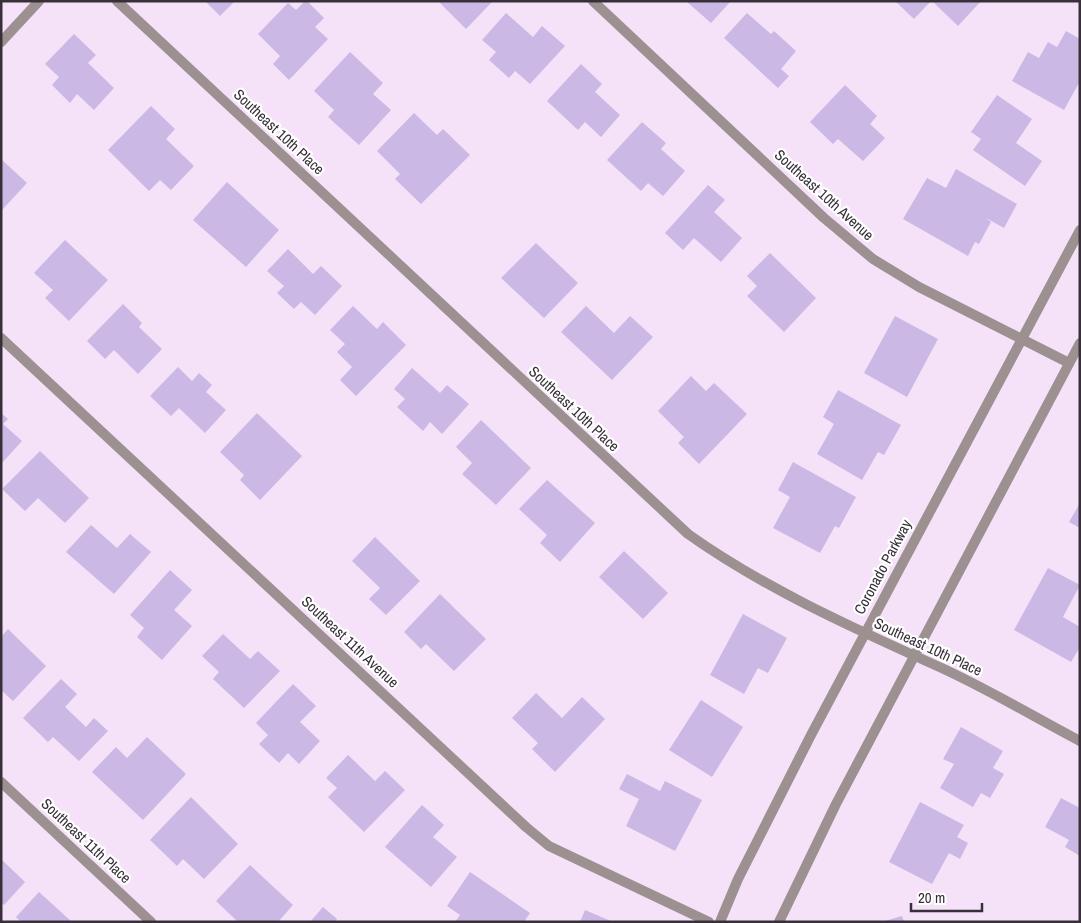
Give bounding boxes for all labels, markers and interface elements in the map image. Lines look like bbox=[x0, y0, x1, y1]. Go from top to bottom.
street label: Southeast 10th Place bbox=[229, 84, 329, 179]
street label: Southeast 10th Avenue bbox=[770, 144, 879, 245]
street label: Southeast 10th Place bbox=[524, 361, 624, 456]
street label: Coronado Parkway bbox=[849, 515, 917, 618]
street label: Southeast 11th Avenue bbox=[297, 591, 404, 692]
street label: Southeast 10th Place bbox=[871, 612, 986, 681]
street label: Southeast 11th Place bbox=[37, 793, 136, 888]
scale bar bbox=[911, 880, 982, 912]
text: 20 m bbox=[918, 887, 945, 908]

